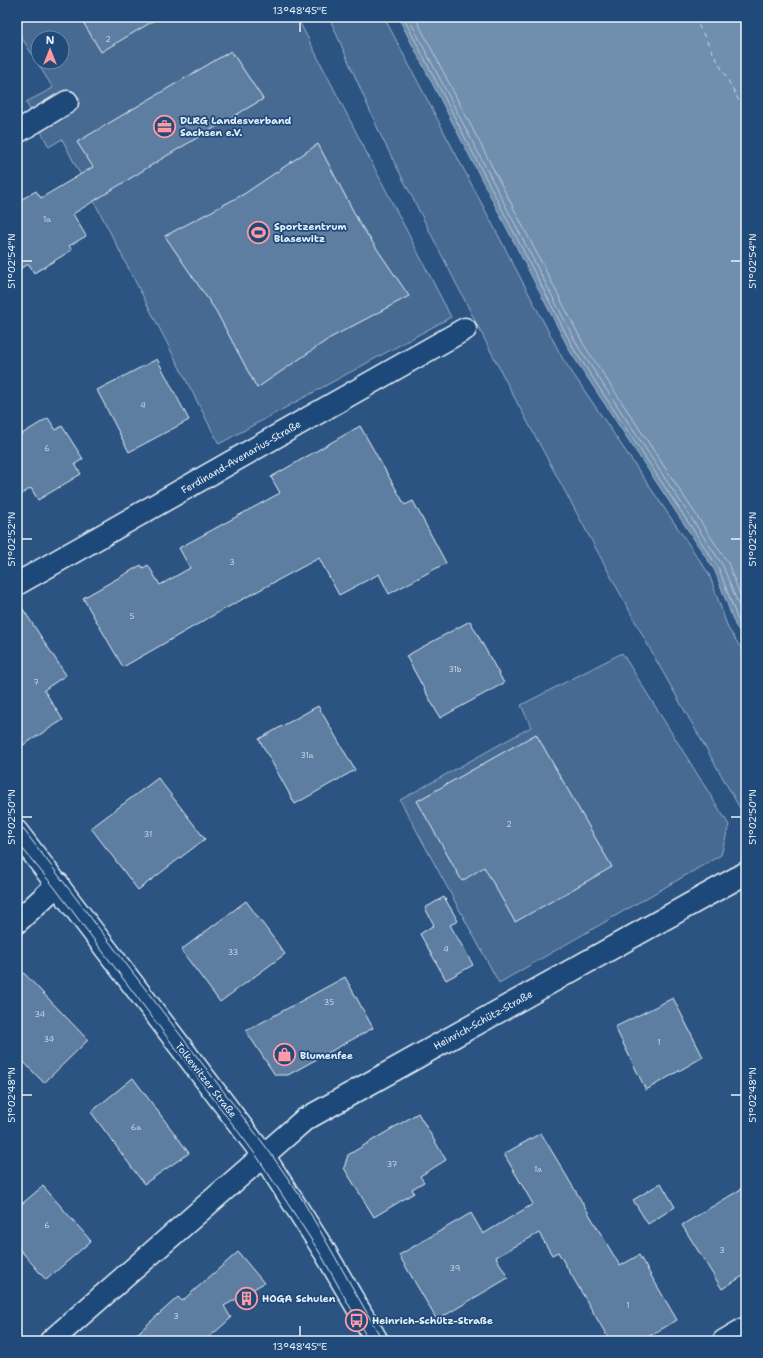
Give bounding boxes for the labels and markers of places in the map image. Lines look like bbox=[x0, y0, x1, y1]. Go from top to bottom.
office icon: DLRG Landesverband Sachsen e.V. bbox=[151, 113, 177, 139]
place label: DLRG Landesverband Sachsen e.V. bbox=[180, 114, 292, 139]
sports icon: Sportzentrum Blasewitz bbox=[246, 219, 272, 245]
place label: Sportzentrum Blasewitz bbox=[274, 220, 347, 245]
shop icon: Blumenfee bbox=[271, 1042, 297, 1068]
place label: Blumenfee bbox=[300, 1049, 353, 1062]
building icon: HOGA Schulen bbox=[234, 1285, 260, 1311]
place label: HOGA Schulen bbox=[262, 1292, 336, 1305]
bus stop icon: Heinrich-Schütz-Straße bbox=[344, 1307, 370, 1333]
place label: Heinrich-Schütz-Straße bbox=[372, 1314, 493, 1327]

